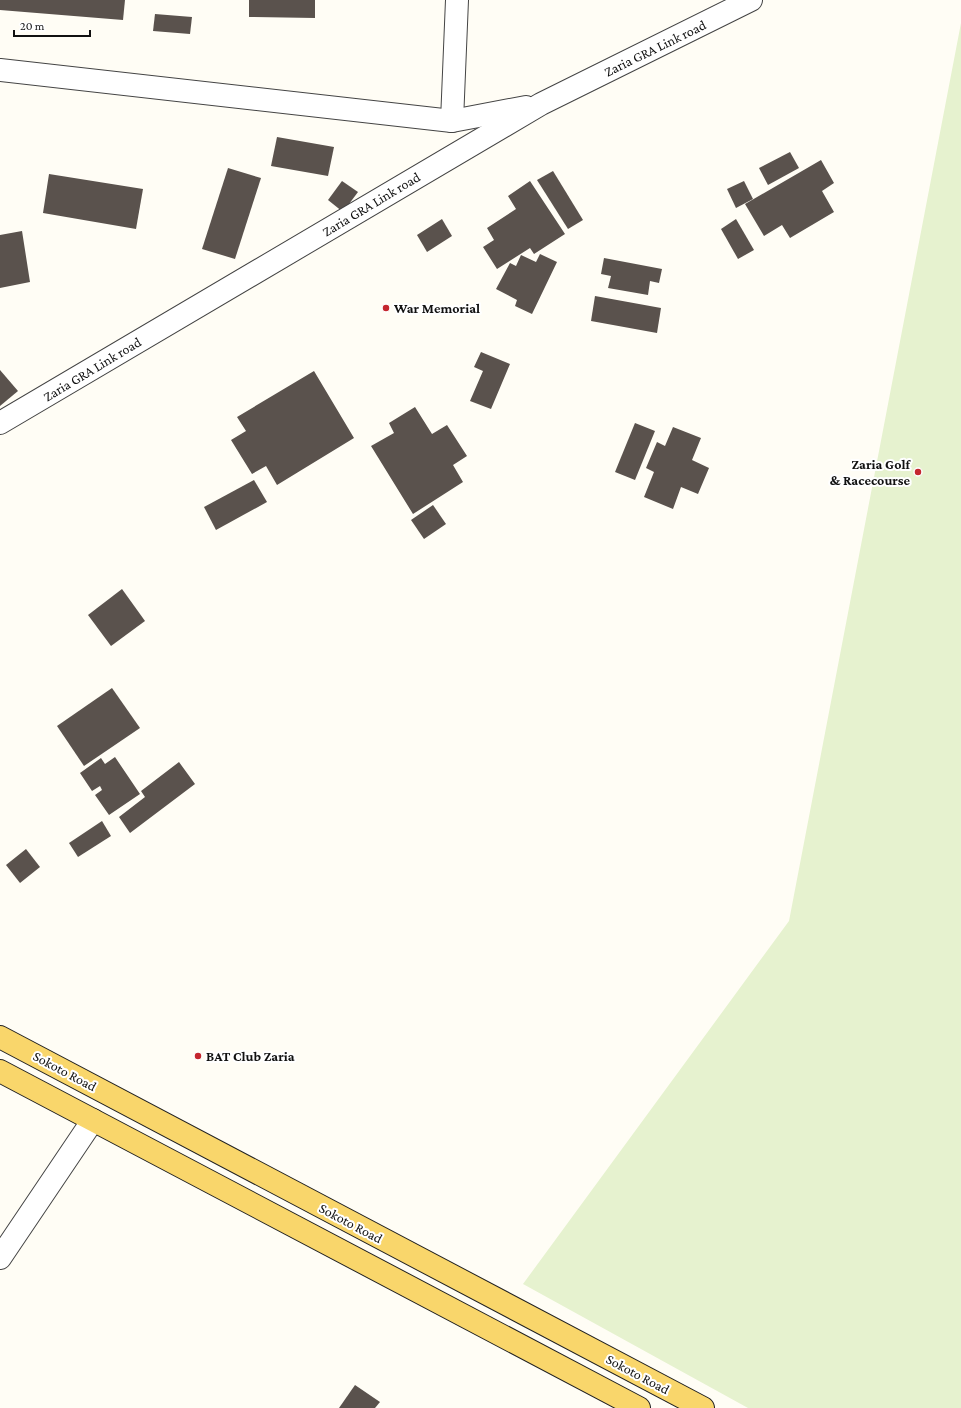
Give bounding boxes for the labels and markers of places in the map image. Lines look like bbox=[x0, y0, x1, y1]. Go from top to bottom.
place label: War Memorial bbox=[393, 300, 480, 316]
marker: War Memorial bbox=[381, 303, 391, 313]
place label: Zaria Golf & Racecourse bbox=[830, 456, 911, 488]
marker: Zaria Golf & Racecourse bbox=[913, 467, 923, 477]
place label: BAT Club Zaria bbox=[206, 1048, 295, 1064]
marker: BAT Club Zaria bbox=[193, 1051, 203, 1061]

